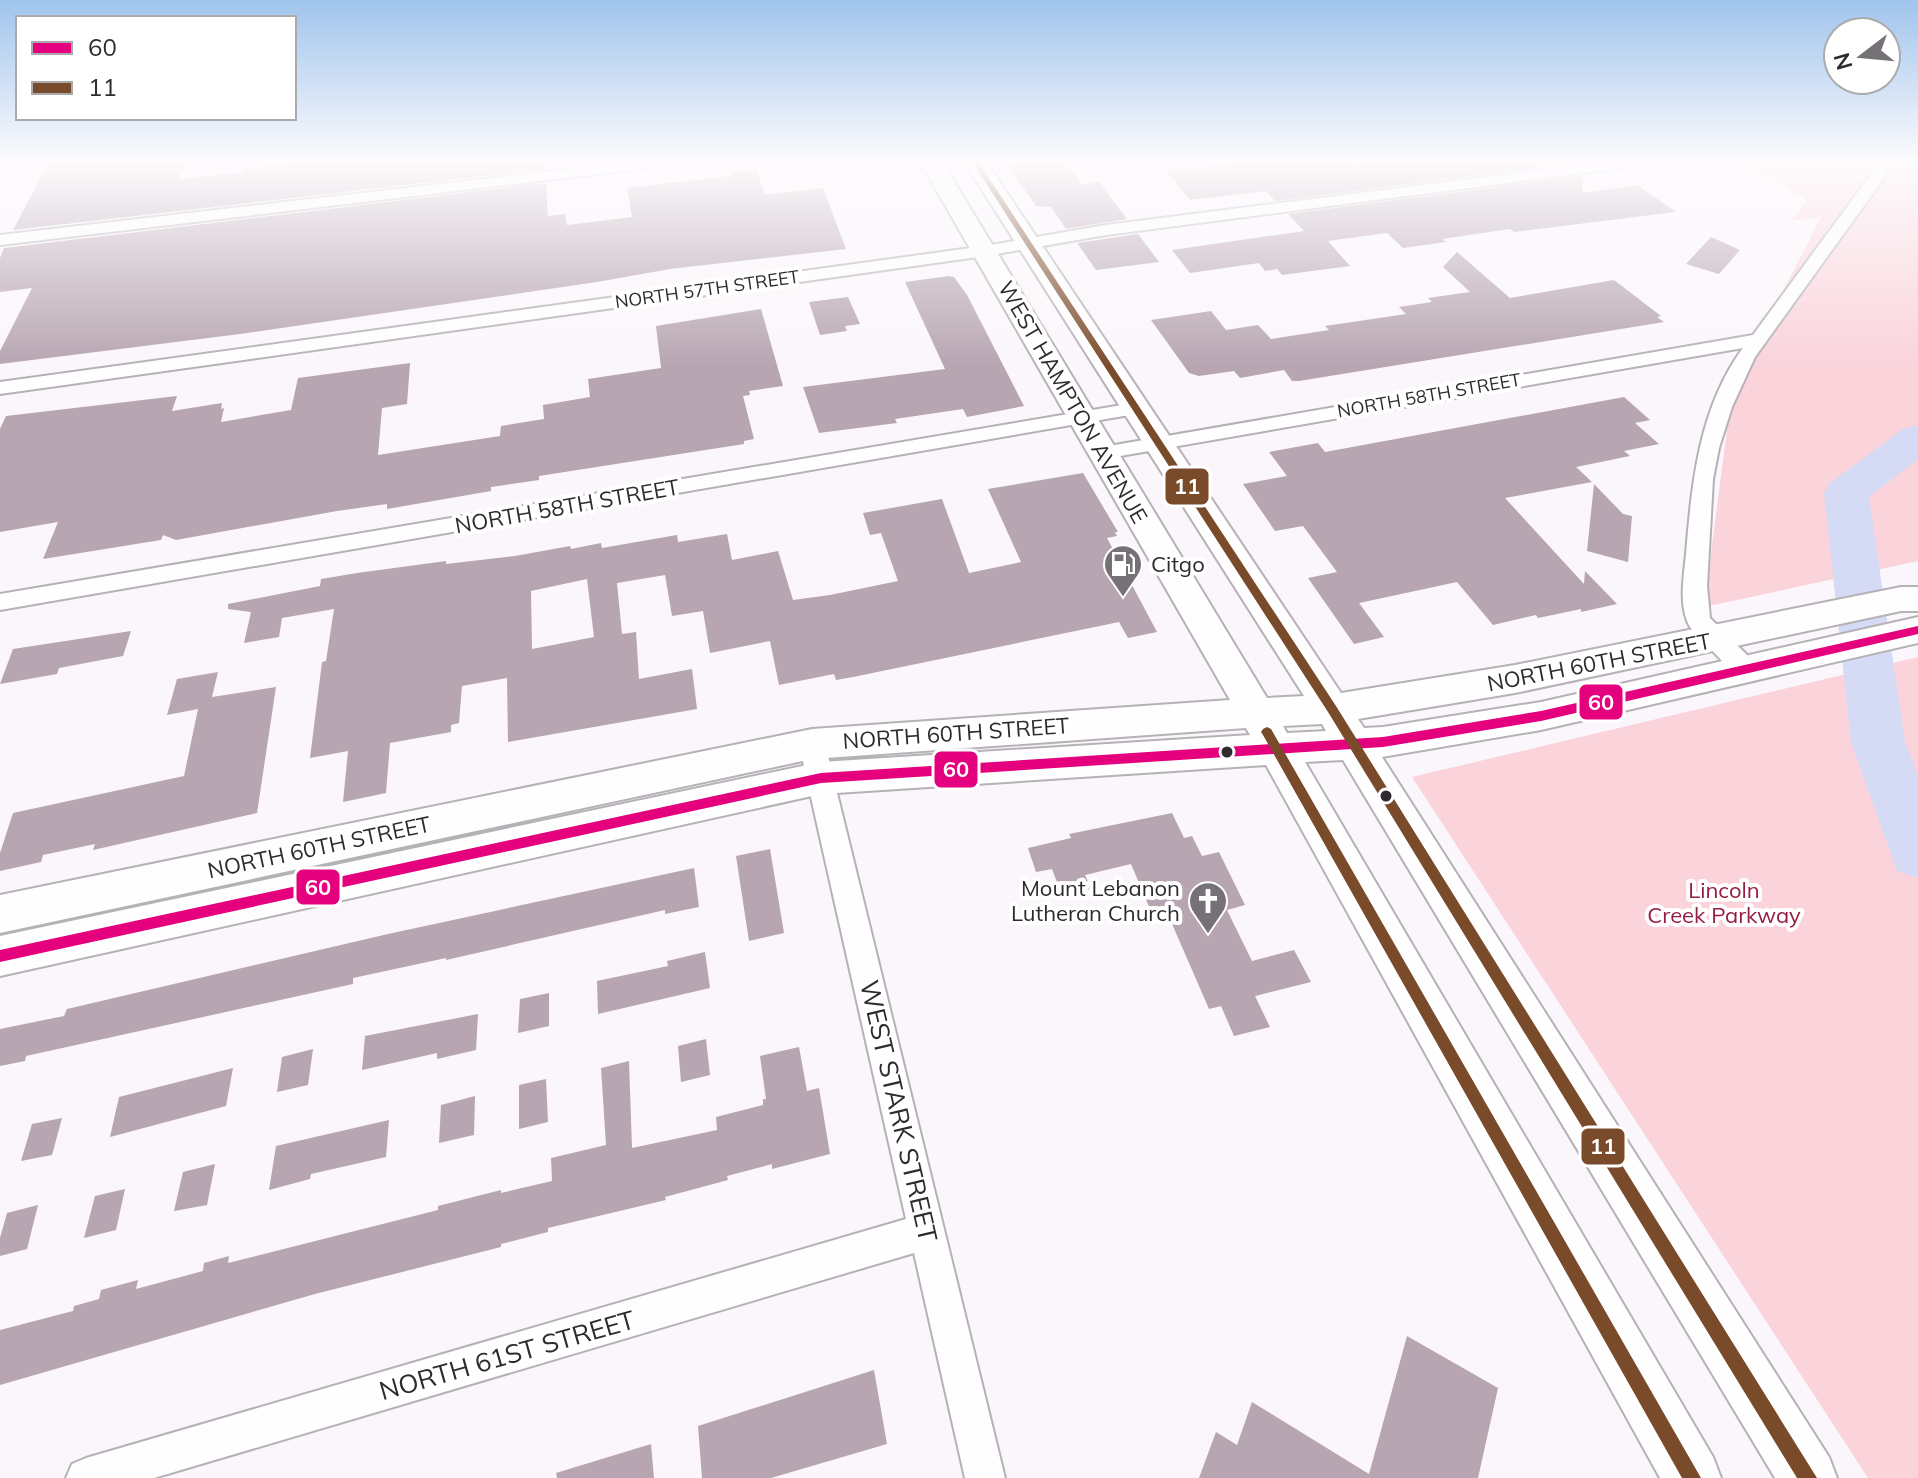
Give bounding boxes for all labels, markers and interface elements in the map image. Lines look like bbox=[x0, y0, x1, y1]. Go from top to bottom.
legend bbox=[16, 16, 296, 120]
north arrow bbox=[1822, 16, 1902, 96]
text: 60 bbox=[88, 32, 117, 62]
text: N bbox=[1827, 50, 1859, 73]
text: 11 bbox=[88, 72, 117, 102]
street label: NORTH 57TH STREET bbox=[613, 265, 801, 313]
street label: WEST HAMPTON AVENUE bbox=[992, 276, 1154, 528]
street label: NORTH 58TH STREET bbox=[1335, 368, 1523, 422]
line badge: 11 bbox=[1164, 467, 1210, 506]
street label: NORTH 58TH STREET bbox=[453, 472, 681, 540]
text: 11 bbox=[1174, 472, 1200, 500]
fuel station icon: Citgo bbox=[1102, 543, 1144, 598]
place label: Citgo bbox=[1151, 550, 1205, 578]
street label: NORTH 60TH STREET bbox=[1485, 627, 1713, 697]
line badge: 60 bbox=[1578, 683, 1624, 721]
text: 60 bbox=[1588, 688, 1614, 716]
street label: NORTH 60TH STREET bbox=[842, 711, 1070, 755]
unlabelled marker bbox=[1219, 744, 1235, 760]
line badge: 60 bbox=[933, 750, 979, 789]
text: 60 bbox=[943, 755, 969, 783]
unlabelled marker bbox=[1378, 788, 1394, 804]
street label: NORTH 60TH STREET bbox=[205, 810, 433, 884]
line badge: 60 bbox=[295, 868, 341, 906]
text: 60 bbox=[305, 873, 331, 901]
place label: Mount Lebanon Lutheran Church bbox=[1011, 874, 1180, 927]
park label: Lincoln Creek Parkway bbox=[1647, 876, 1801, 929]
church icon: Mount Lebanon Lutheran Church bbox=[1187, 880, 1229, 935]
street label: WEST STARK STREET bbox=[853, 977, 945, 1245]
line badge: 11 bbox=[1580, 1127, 1626, 1166]
text: 11 bbox=[1590, 1132, 1616, 1160]
street label: NORTH 61ST STREET bbox=[375, 1303, 639, 1407]

